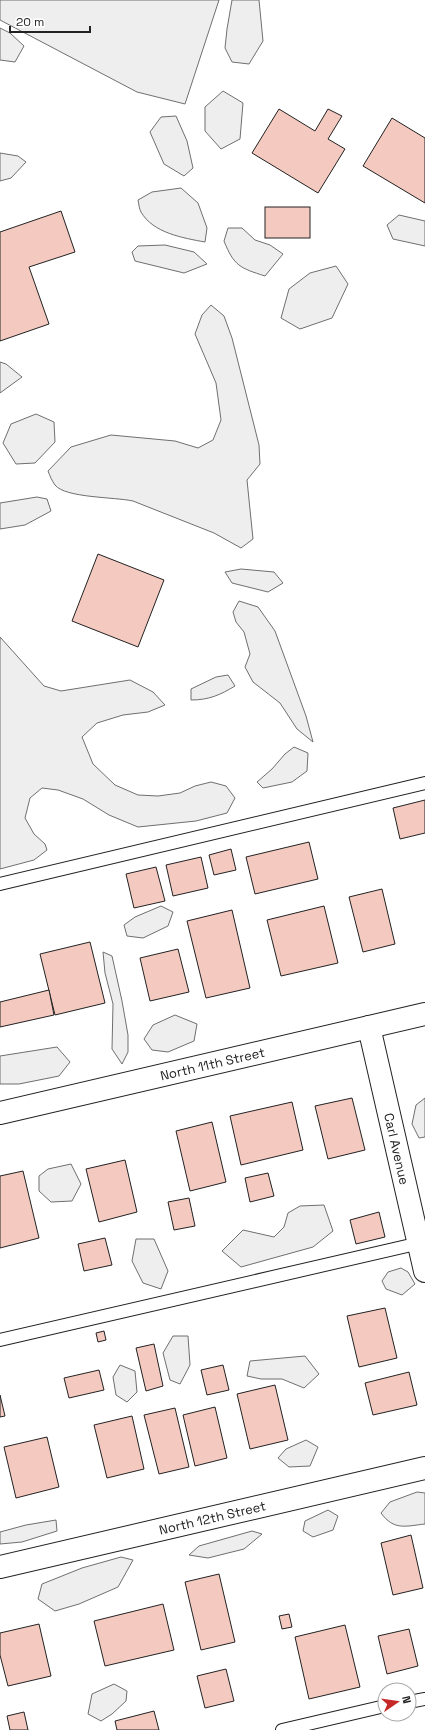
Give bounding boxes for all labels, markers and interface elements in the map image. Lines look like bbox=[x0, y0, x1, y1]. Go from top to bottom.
scale bar bbox=[10, 8, 90, 34]
text: 20 m bbox=[16, 14, 44, 30]
street label: North 11th Street bbox=[158, 1044, 266, 1084]
street label: Carl Avenue bbox=[380, 1111, 413, 1186]
street label: North 12th Street bbox=[157, 1497, 268, 1539]
north arrow bbox=[377, 1682, 417, 1722]
text: N bbox=[399, 1695, 414, 1705]

